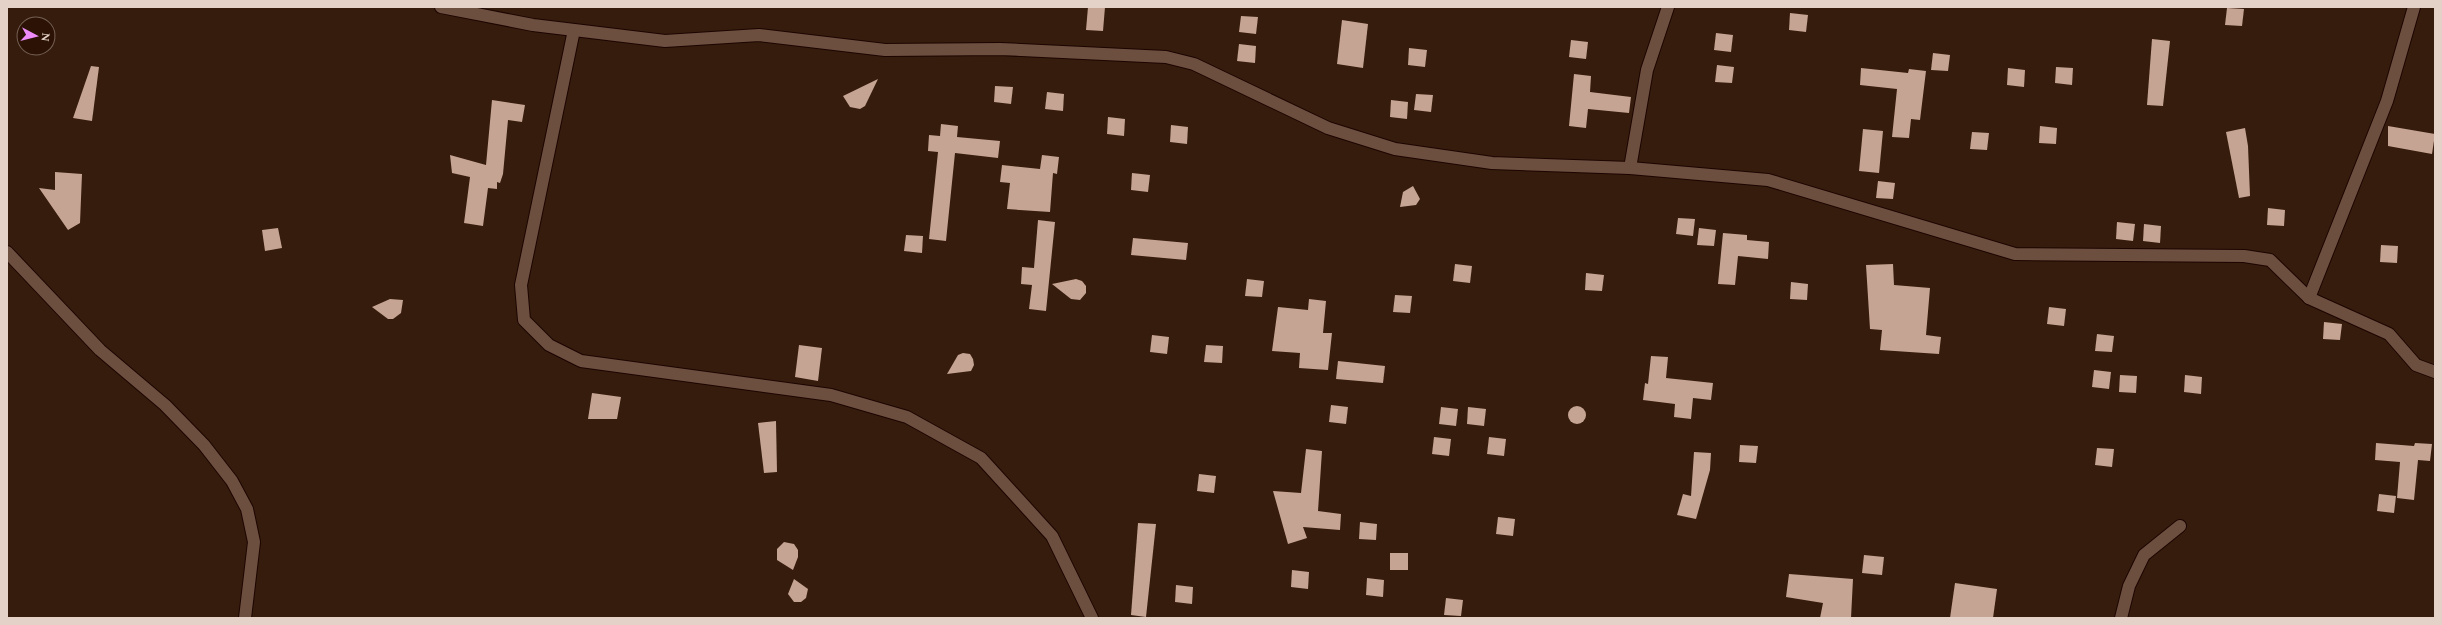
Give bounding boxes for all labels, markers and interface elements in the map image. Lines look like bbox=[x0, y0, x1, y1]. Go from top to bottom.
north arrow bbox=[16, 16, 56, 56]
text: N bbox=[36, 32, 54, 43]

